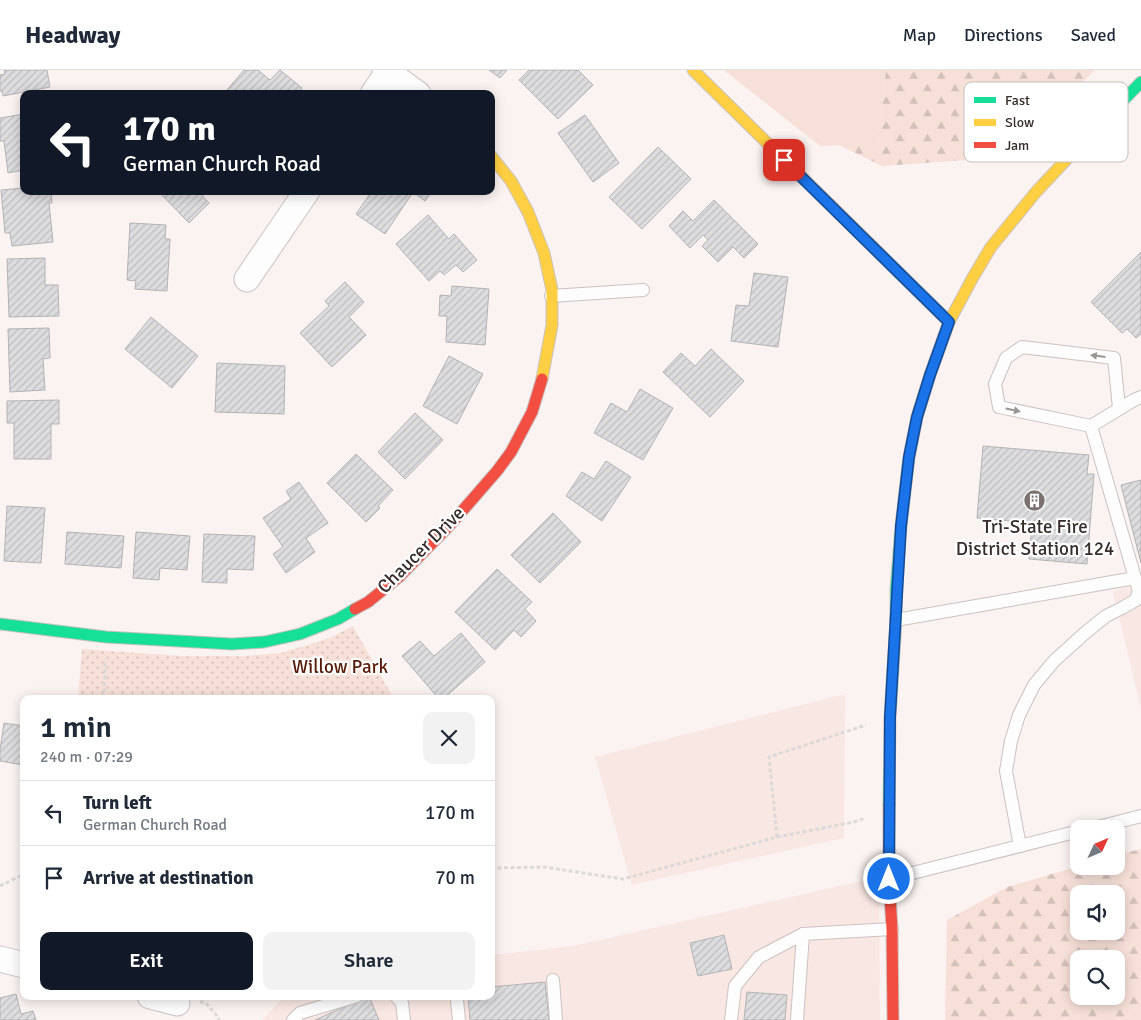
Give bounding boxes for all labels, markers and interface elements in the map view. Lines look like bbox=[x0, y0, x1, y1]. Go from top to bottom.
text: Headway bbox=[25, 20, 121, 50]
text: Map bbox=[903, 24, 936, 46]
text: Directions bbox=[964, 24, 1043, 46]
text: Saved bbox=[1071, 24, 1116, 46]
legend bbox=[964, 82, 1128, 162]
text: Fast bbox=[1005, 92, 1030, 109]
text: 170 m bbox=[123, 107, 216, 150]
icon: left bbox=[40, 110, 105, 175]
text: Slow bbox=[1005, 114, 1034, 131]
text: Jam bbox=[1005, 137, 1029, 154]
pin bbox=[763, 139, 805, 181]
icon: arrive bbox=[770, 146, 798, 174]
text: German Church Road bbox=[123, 150, 321, 177]
one-way arrow bbox=[1090, 352, 1106, 360]
one-way arrow bbox=[1006, 406, 1021, 414]
building icon: Tri-State Fire District Station 124 bbox=[1023, 489, 1047, 513]
street label: Chaucer Drive bbox=[372, 501, 470, 599]
place label: Tri-State Fire District Station 124 bbox=[956, 515, 1114, 561]
park label: Willow Park bbox=[292, 655, 389, 679]
text: 1 min bbox=[40, 709, 112, 746]
button: close bbox=[423, 712, 475, 764]
text: 240 m · 07:29 bbox=[40, 747, 133, 767]
text: Turn left bbox=[83, 791, 152, 815]
icon: left bbox=[40, 799, 68, 827]
text: 170 m bbox=[425, 801, 475, 825]
text: German Church Road bbox=[83, 815, 227, 835]
north arrow bbox=[1070, 820, 1125, 875]
map controls bbox=[1070, 820, 1125, 1005]
position arrow bbox=[862, 852, 914, 904]
icon: arrive bbox=[40, 864, 68, 892]
text: Arrive at destination bbox=[83, 866, 254, 890]
text: 70 m bbox=[435, 866, 475, 890]
button: sound bbox=[1070, 885, 1125, 940]
button: Exit bbox=[40, 932, 253, 990]
button: Share bbox=[263, 932, 475, 990]
button: search bbox=[1070, 950, 1125, 1005]

